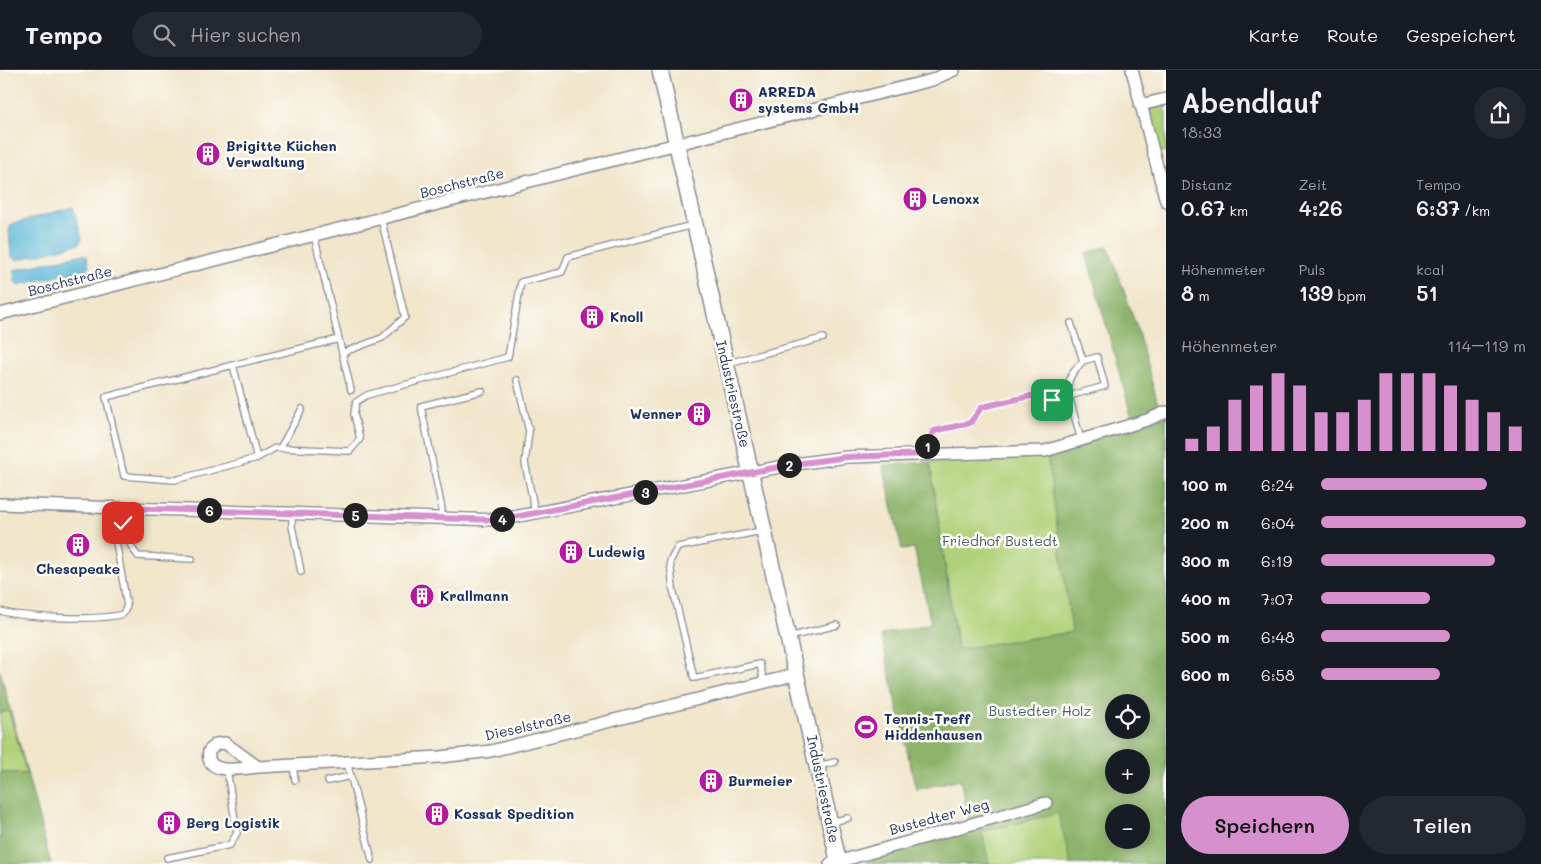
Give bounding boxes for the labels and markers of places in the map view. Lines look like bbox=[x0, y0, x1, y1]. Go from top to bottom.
place label: ARREDA systems GmbH bbox=[758, 82, 860, 117]
building icon: ARREDA systems GmbH bbox=[728, 87, 754, 113]
place label: Brigitte Küchen Verwaltung bbox=[226, 136, 336, 171]
building icon: Brigitte Küchen Verwaltung bbox=[195, 141, 221, 167]
building icon: Lenoxx bbox=[902, 186, 928, 212]
place label: Lenoxx bbox=[932, 189, 980, 208]
building icon: Knoll bbox=[579, 304, 605, 330]
place label: Knoll bbox=[610, 307, 643, 326]
pin bbox=[1031, 379, 1073, 421]
building icon: Wenner bbox=[686, 401, 712, 427]
place label: Wenner bbox=[630, 404, 682, 423]
pin: 1 bbox=[914, 434, 940, 458]
pin: 2 bbox=[776, 452, 802, 478]
pin: 3 bbox=[632, 480, 658, 504]
pin: 6 bbox=[196, 498, 222, 522]
pin bbox=[102, 502, 144, 544]
pin: 5 bbox=[342, 502, 368, 528]
pin: 4 bbox=[490, 506, 514, 532]
building icon: Chesapeake bbox=[65, 532, 91, 558]
building icon: Ludewig bbox=[558, 539, 584, 565]
place label: Ludewig bbox=[588, 542, 645, 561]
place label: Chesapeake bbox=[36, 559, 120, 578]
building icon: Krallmann bbox=[409, 583, 435, 609]
place label: Krallmann bbox=[440, 586, 508, 605]
place label: Tennis-Treff Hiddenhausen bbox=[884, 709, 982, 744]
sports icon: Tennis-Treff Hiddenhausen bbox=[853, 714, 879, 740]
building icon: Burmeier bbox=[698, 768, 724, 794]
place label: Burmeier bbox=[728, 771, 793, 790]
building icon: Kossak Spedition bbox=[424, 801, 450, 827]
place label: Kossak Spedition bbox=[454, 804, 574, 823]
building icon: Berg Logistik bbox=[156, 810, 182, 836]
place label: Berg Logistik bbox=[186, 813, 280, 832]

